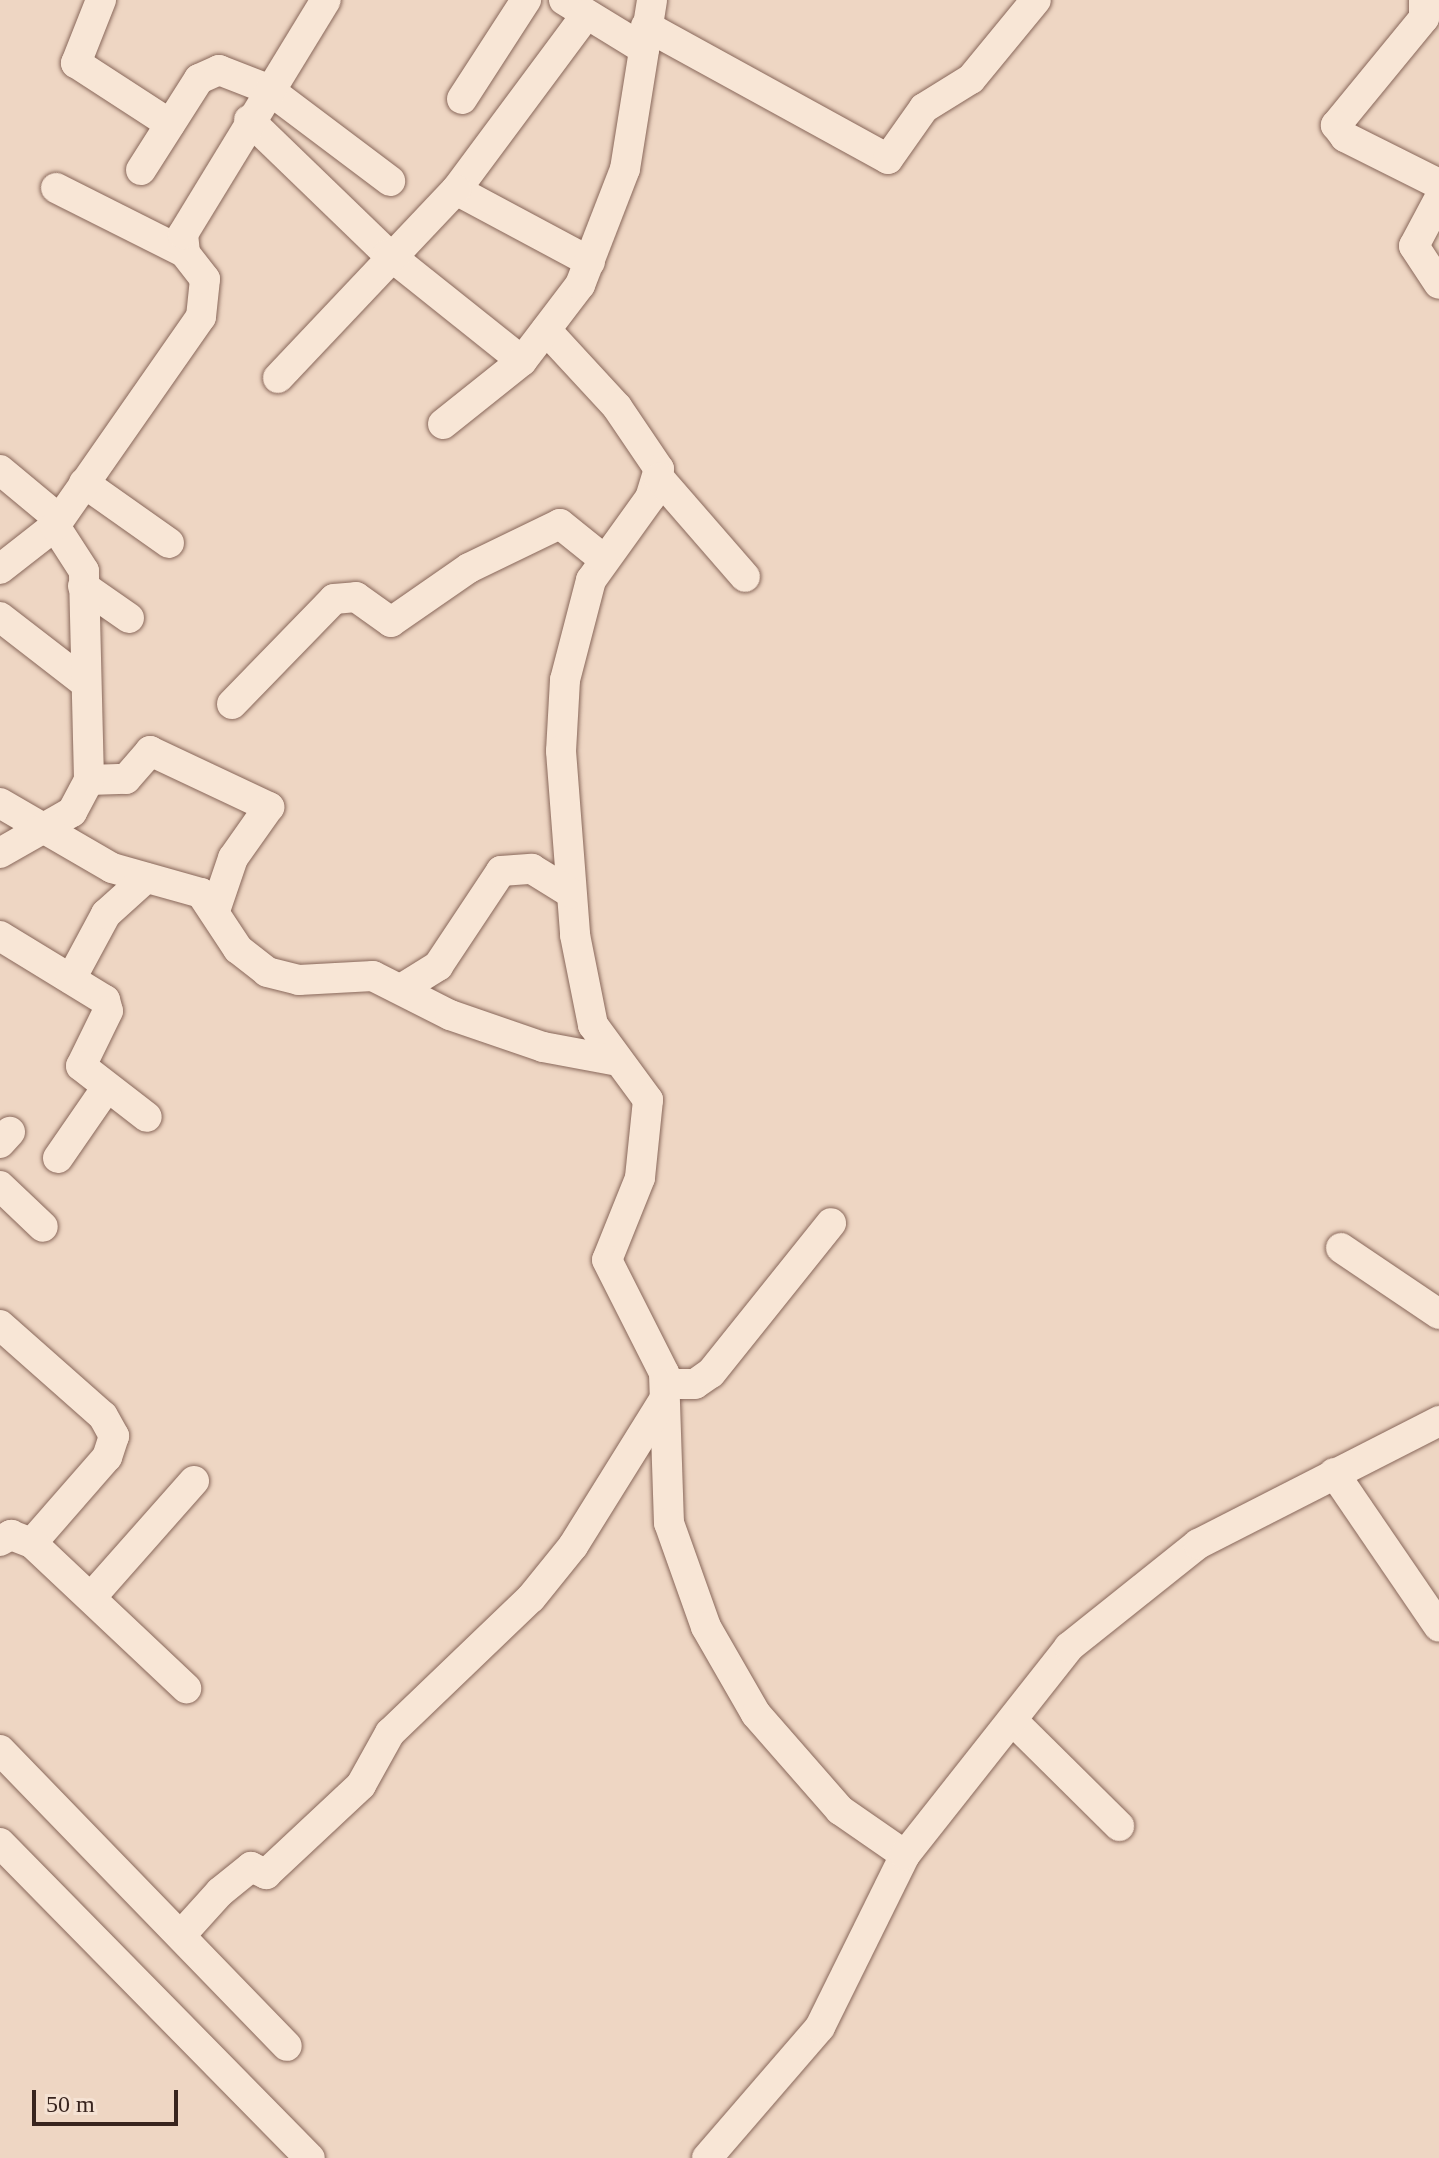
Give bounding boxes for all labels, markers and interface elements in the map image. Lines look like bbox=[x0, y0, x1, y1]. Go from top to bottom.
scale bar bbox=[36, 2074, 182, 2124]
text: 50 m bbox=[46, 2091, 95, 2117]

